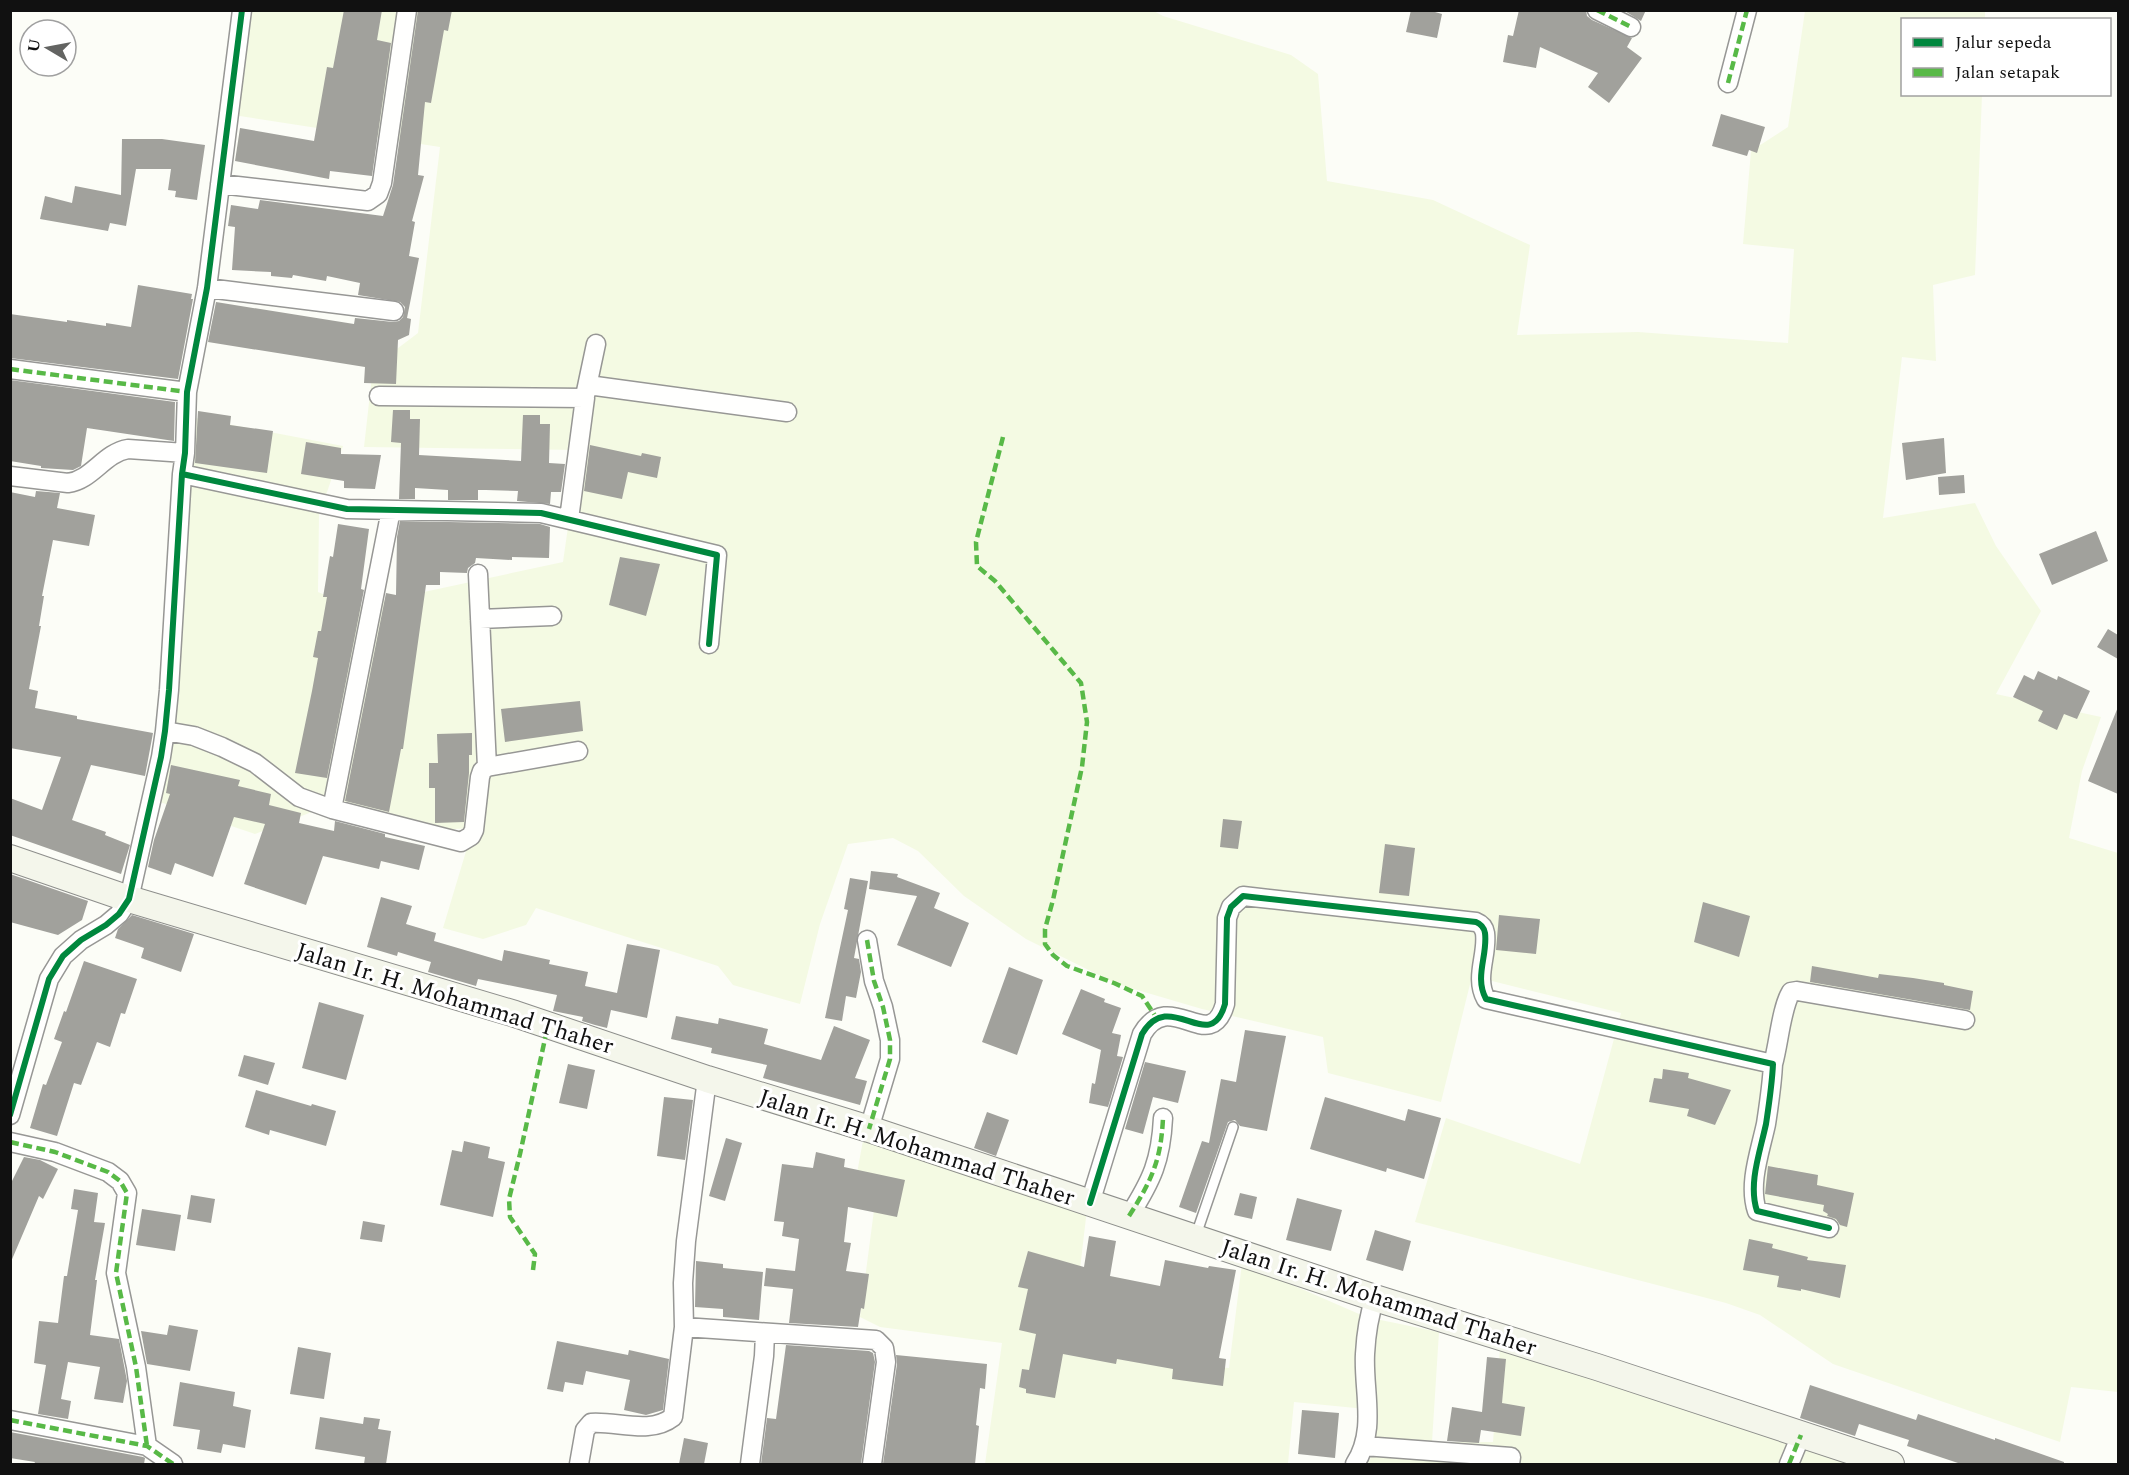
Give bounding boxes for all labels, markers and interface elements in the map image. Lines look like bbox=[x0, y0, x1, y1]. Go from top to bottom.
north arrow bbox=[18, 18, 78, 78]
legend bbox=[1901, 18, 2111, 96]
text: Jalur sepeda bbox=[1955, 29, 2052, 56]
text: U bbox=[21, 37, 47, 54]
text: Jalan setapak bbox=[1955, 59, 2060, 86]
street label: Jalan Ir. H. Mohammad Thaher bbox=[291, 933, 618, 1065]
street label: Jalan Ir. H. Mohammad Thaher bbox=[754, 1080, 1080, 1216]
street label: Jalan Ir. H. Mohammad Thaher bbox=[1216, 1230, 1542, 1366]

